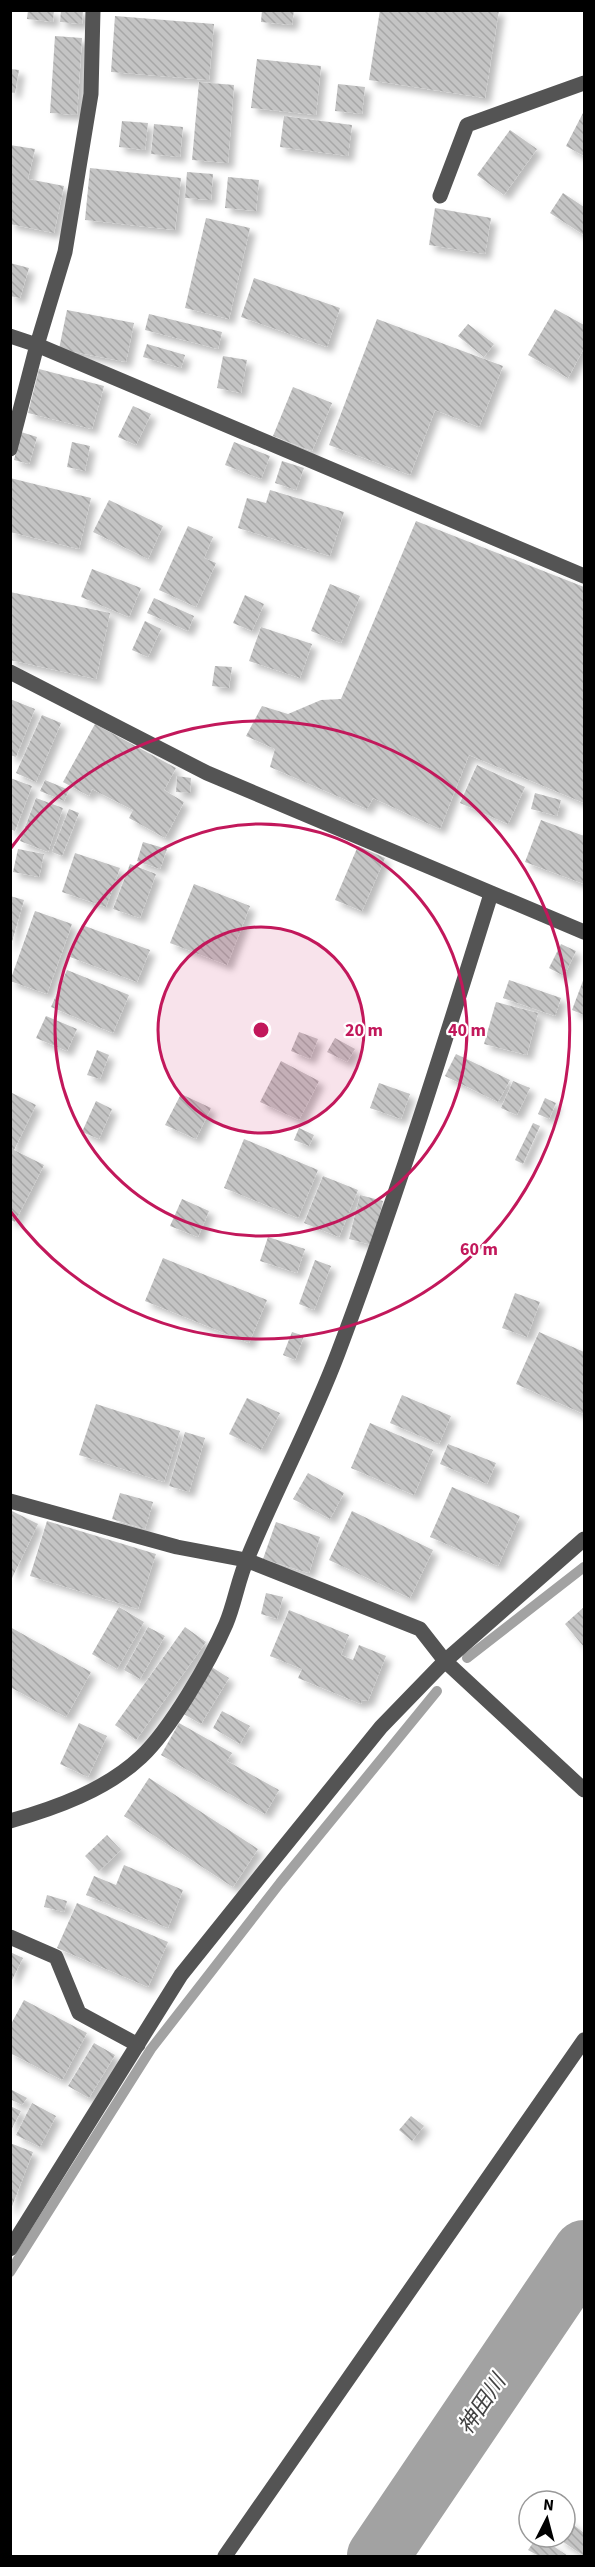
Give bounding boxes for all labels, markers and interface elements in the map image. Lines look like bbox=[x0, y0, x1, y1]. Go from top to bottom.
text: 20 m bbox=[345, 1018, 383, 1043]
text: 40 m bbox=[448, 1018, 486, 1043]
centre of rings bbox=[251, 1020, 271, 1040]
text: 60 m bbox=[460, 1237, 498, 1262]
water label: 神田川 bbox=[450, 2367, 515, 2441]
north arrow bbox=[517, 2489, 577, 2549]
text: N bbox=[542, 2494, 555, 2517]

